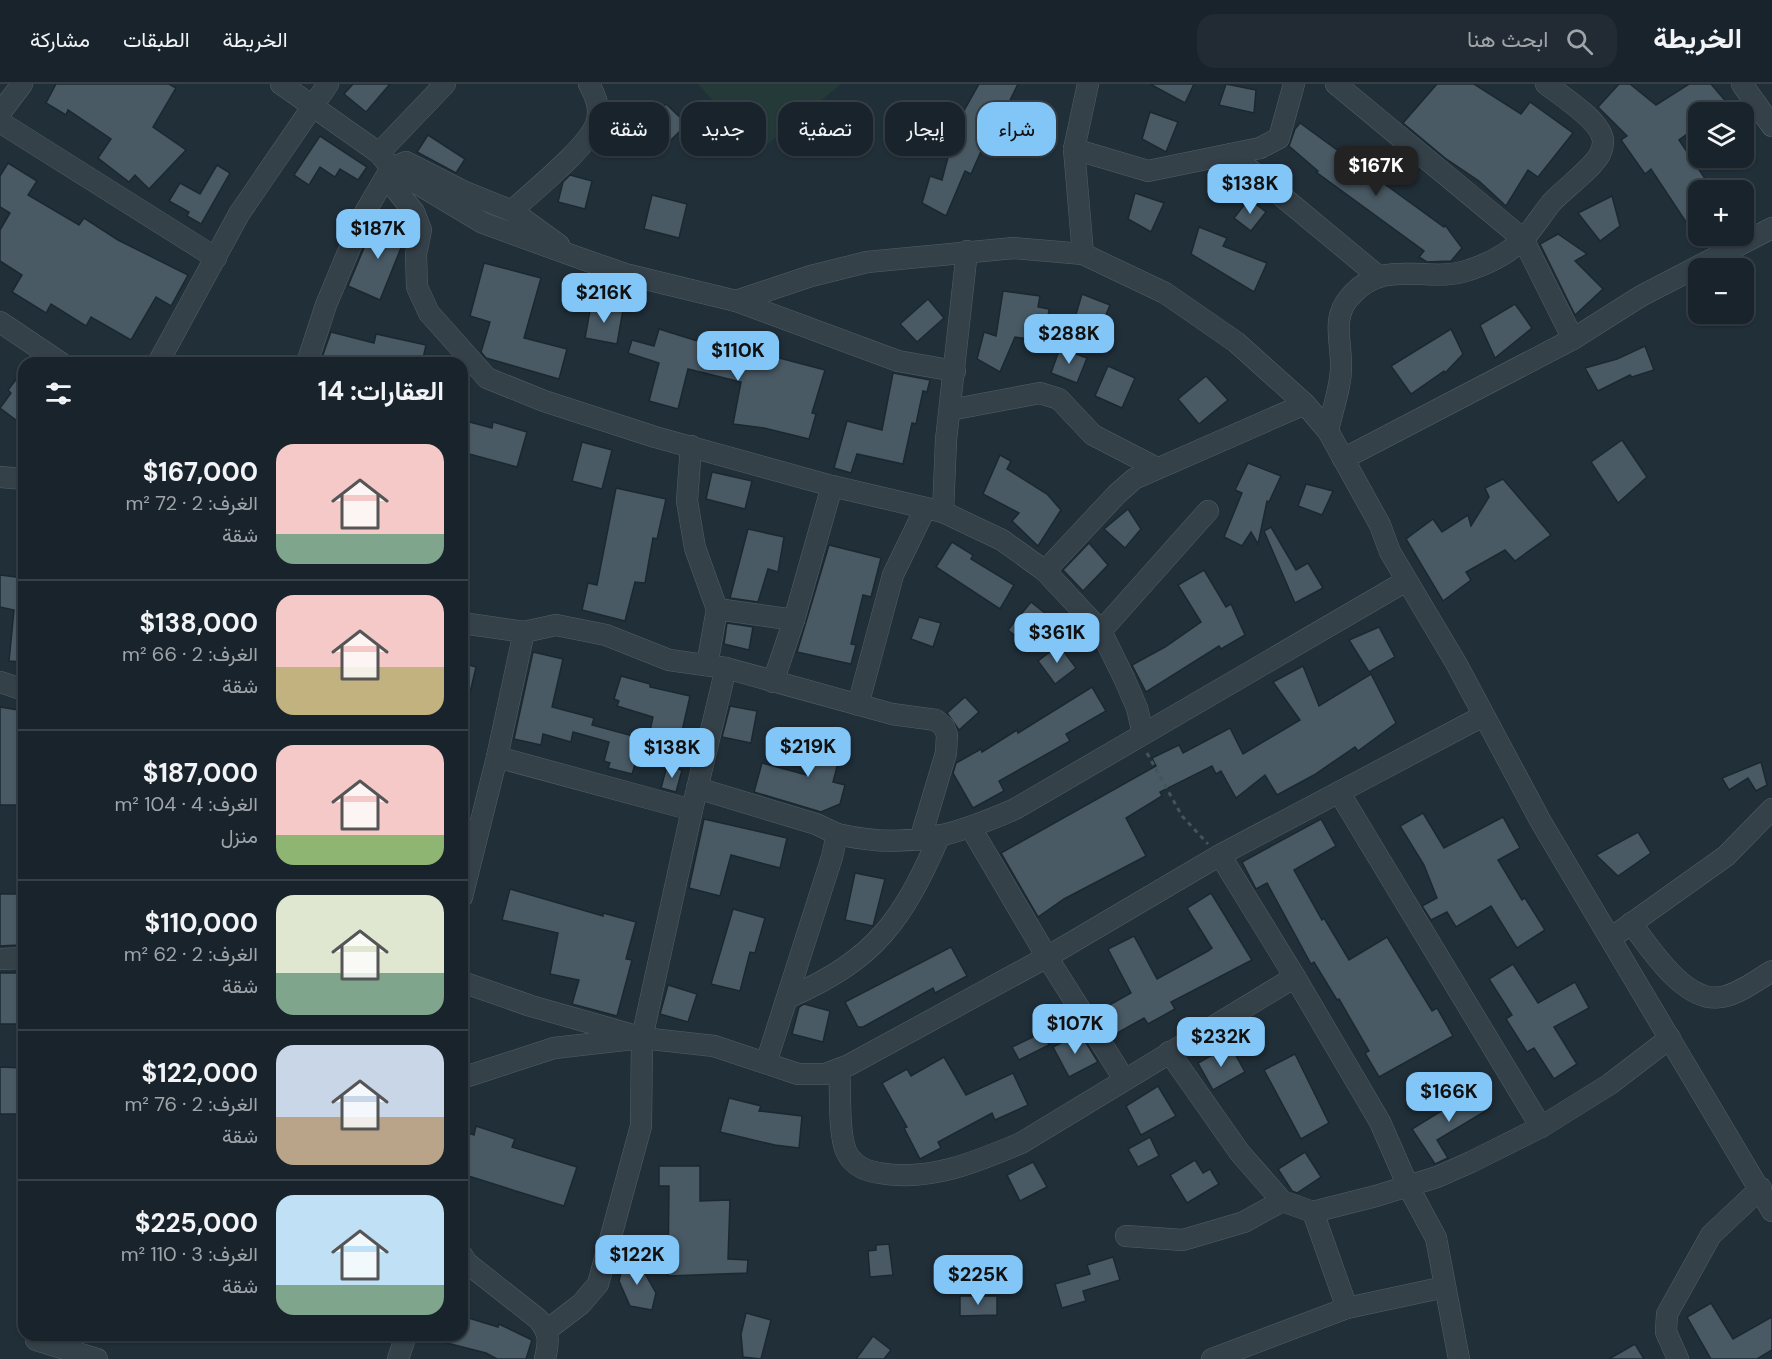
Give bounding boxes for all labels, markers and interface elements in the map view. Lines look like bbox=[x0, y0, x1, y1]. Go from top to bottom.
search box bbox=[1197, 14, 1617, 68]
text: الخريطة bbox=[1653, 20, 1742, 57]
text: ابحث هنا bbox=[1467, 25, 1548, 54]
icon: search bbox=[1563, 25, 1596, 58]
text: مشاركة bbox=[30, 26, 90, 54]
text: الطبقات bbox=[123, 26, 190, 54]
text: الخريطة bbox=[223, 26, 288, 54]
chip: شقة bbox=[589, 102, 669, 156]
chip: جديد bbox=[681, 102, 766, 156]
chip: تصفية bbox=[778, 102, 873, 156]
chip: إيجار bbox=[885, 102, 965, 156]
chip: شراء bbox=[977, 102, 1056, 156]
map controls bbox=[1688, 102, 1754, 324]
button: layers bbox=[1688, 102, 1754, 168]
pin: $167K bbox=[1334, 146, 1418, 197]
text: $167K bbox=[1348, 152, 1404, 178]
pin: $138K bbox=[1208, 164, 1292, 215]
text: $138K bbox=[1221, 170, 1279, 196]
button: + bbox=[1688, 180, 1754, 246]
pin: $187K bbox=[336, 209, 420, 260]
text: $187K bbox=[350, 215, 406, 241]
button: − bbox=[1688, 258, 1754, 324]
pin: $216K bbox=[562, 273, 646, 324]
text: $216K bbox=[576, 279, 632, 305]
pin: $288K bbox=[1027, 314, 1111, 365]
text: $288K bbox=[1038, 320, 1100, 346]
pin: $110K bbox=[696, 331, 780, 382]
text: $110K bbox=[711, 337, 765, 363]
text: العقارات: 14 bbox=[318, 374, 444, 408]
icon: filters bbox=[42, 377, 75, 410]
text: $167,000 bbox=[143, 455, 258, 489]
icon: home bbox=[324, 468, 396, 540]
text: الغرف: 2 · 72 m² bbox=[126, 490, 258, 516]
text: شقة bbox=[222, 522, 258, 548]
text: $138,000 bbox=[139, 606, 258, 640]
pin: $361K bbox=[1015, 613, 1099, 664]
icon: home bbox=[324, 619, 396, 691]
text: $361K bbox=[1028, 619, 1086, 645]
text: الغرف: 2 · 66 m² bbox=[122, 641, 258, 667]
text: شقة bbox=[222, 673, 258, 699]
pin: $219K bbox=[766, 727, 850, 778]
pin: $138K bbox=[630, 728, 714, 779]
text: $219K bbox=[780, 733, 836, 759]
text: $138K bbox=[643, 734, 701, 760]
text: $187,000 bbox=[143, 756, 258, 790]
icon: home bbox=[324, 769, 396, 841]
text: الغرف: 4 · 104 m² bbox=[115, 791, 258, 817]
text: منزل bbox=[221, 823, 258, 849]
text: $110,000 bbox=[145, 906, 258, 940]
icon: home bbox=[324, 919, 396, 991]
text: الغرف: 2 · 62 m² bbox=[124, 941, 258, 967]
text: شقة bbox=[222, 973, 258, 999]
pin: $107K bbox=[1033, 1004, 1117, 1055]
text: $107K bbox=[1046, 1010, 1104, 1036]
pin: $232K bbox=[1179, 1017, 1263, 1068]
text: $232K bbox=[1191, 1023, 1251, 1049]
text: $122,000 bbox=[142, 1056, 258, 1090]
icon: home bbox=[324, 1069, 396, 1141]
pin: $166K bbox=[1407, 1072, 1491, 1123]
text: $166K bbox=[1420, 1078, 1478, 1104]
text: الغرف: 2 · 76 m² bbox=[124, 1091, 258, 1117]
text: شقة bbox=[222, 1123, 258, 1149]
text: $225,000 bbox=[135, 1206, 258, 1240]
icon: home bbox=[324, 1219, 396, 1291]
pin: $122K bbox=[595, 1235, 679, 1286]
text: الغرف: 3 · 110 m² bbox=[121, 1241, 258, 1267]
text: $122K bbox=[609, 1241, 665, 1267]
pin: $225K bbox=[936, 1255, 1020, 1306]
text: $225K bbox=[948, 1261, 1008, 1287]
text: شقة bbox=[222, 1273, 258, 1299]

